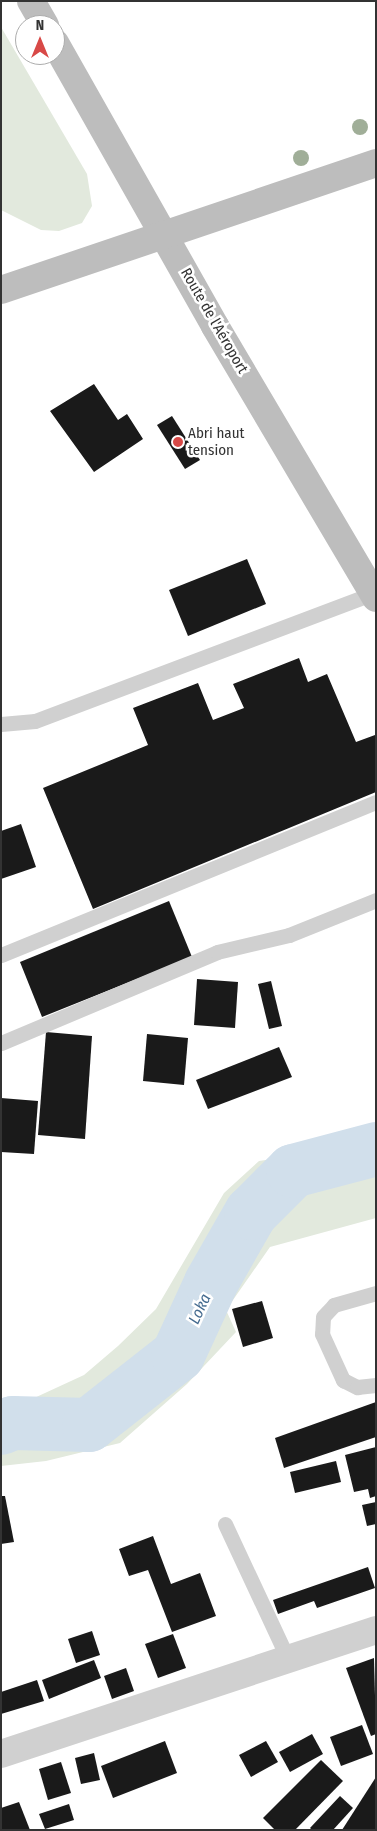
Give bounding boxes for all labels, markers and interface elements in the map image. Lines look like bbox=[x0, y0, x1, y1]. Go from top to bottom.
north arrow bbox=[15, 15, 65, 65]
text: N bbox=[36, 17, 44, 34]
street label: Route de l'Aéroport bbox=[177, 265, 251, 377]
place label: Abri haut tension bbox=[188, 424, 244, 459]
marker: Abri haut tension bbox=[172, 436, 184, 448]
water label: Loka bbox=[185, 1291, 215, 1327]

